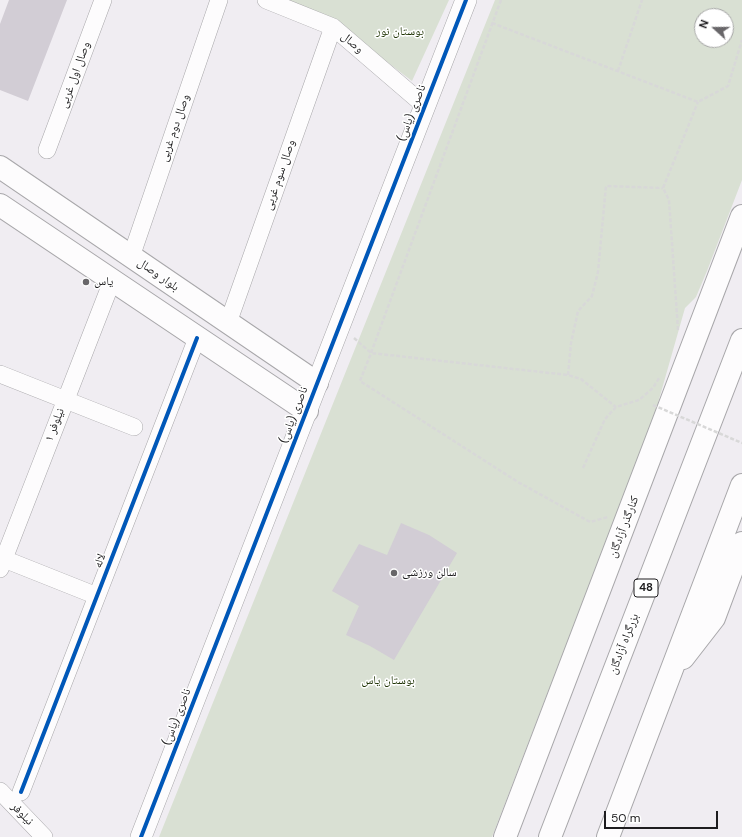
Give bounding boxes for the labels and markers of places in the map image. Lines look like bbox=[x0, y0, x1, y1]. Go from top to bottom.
place label: یاس bbox=[94, 275, 113, 289]
marker: یاس bbox=[81, 277, 91, 287]
place label: سالن ورزشی bbox=[402, 566, 457, 580]
marker: سالن ورزشی bbox=[389, 568, 399, 578]

